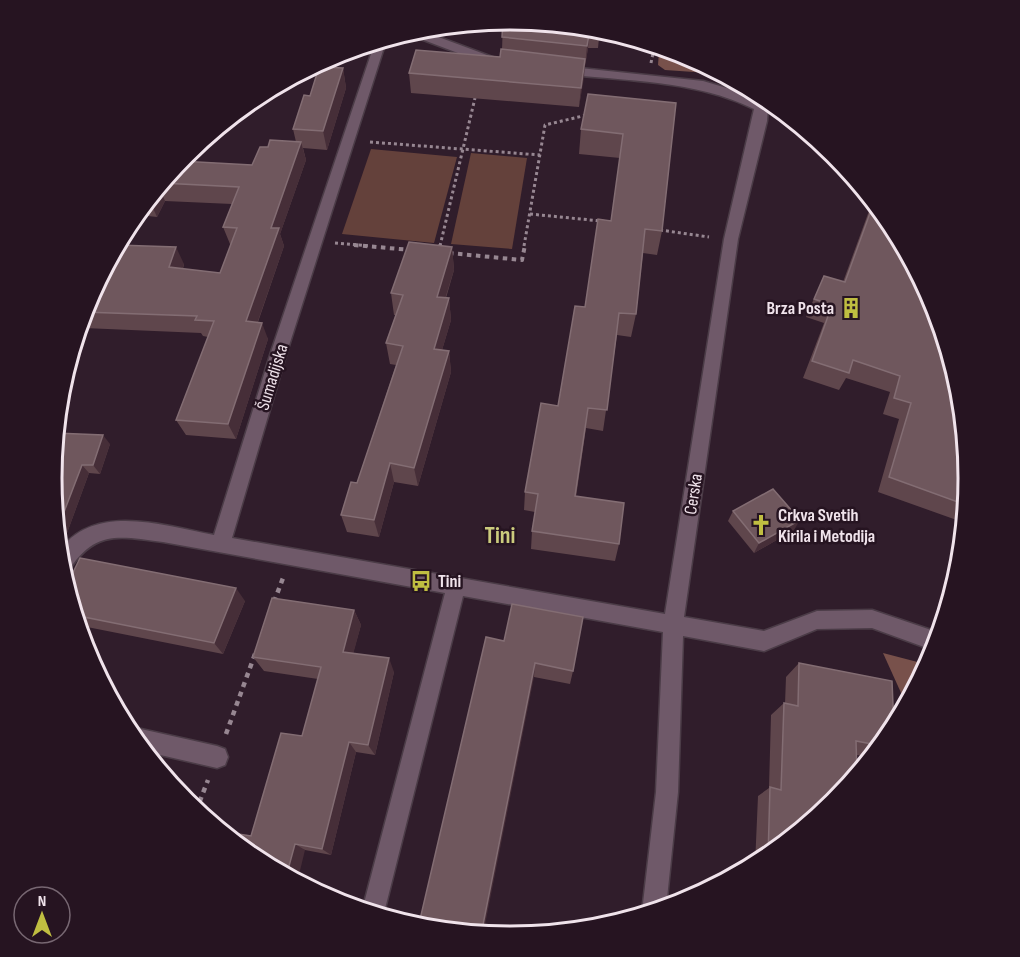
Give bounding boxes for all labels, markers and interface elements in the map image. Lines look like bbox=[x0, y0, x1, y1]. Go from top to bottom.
building icon: Brza Posta bbox=[839, 296, 863, 320]
place label: Brza Posta bbox=[766, 298, 834, 319]
street label: Šumadijska bbox=[252, 341, 292, 413]
street label: Cerska bbox=[680, 472, 707, 516]
place label: Crkva Svetih Kirila i Metodija bbox=[778, 505, 875, 547]
church icon: Crkva Svetih Kirila i Metodija bbox=[749, 513, 773, 537]
district label: Tini bbox=[485, 521, 516, 550]
bus stop icon: Tini bbox=[409, 569, 433, 593]
place label: Tini bbox=[438, 571, 461, 592]
north arrow bbox=[12, 885, 72, 945]
text: N bbox=[38, 892, 46, 911]

